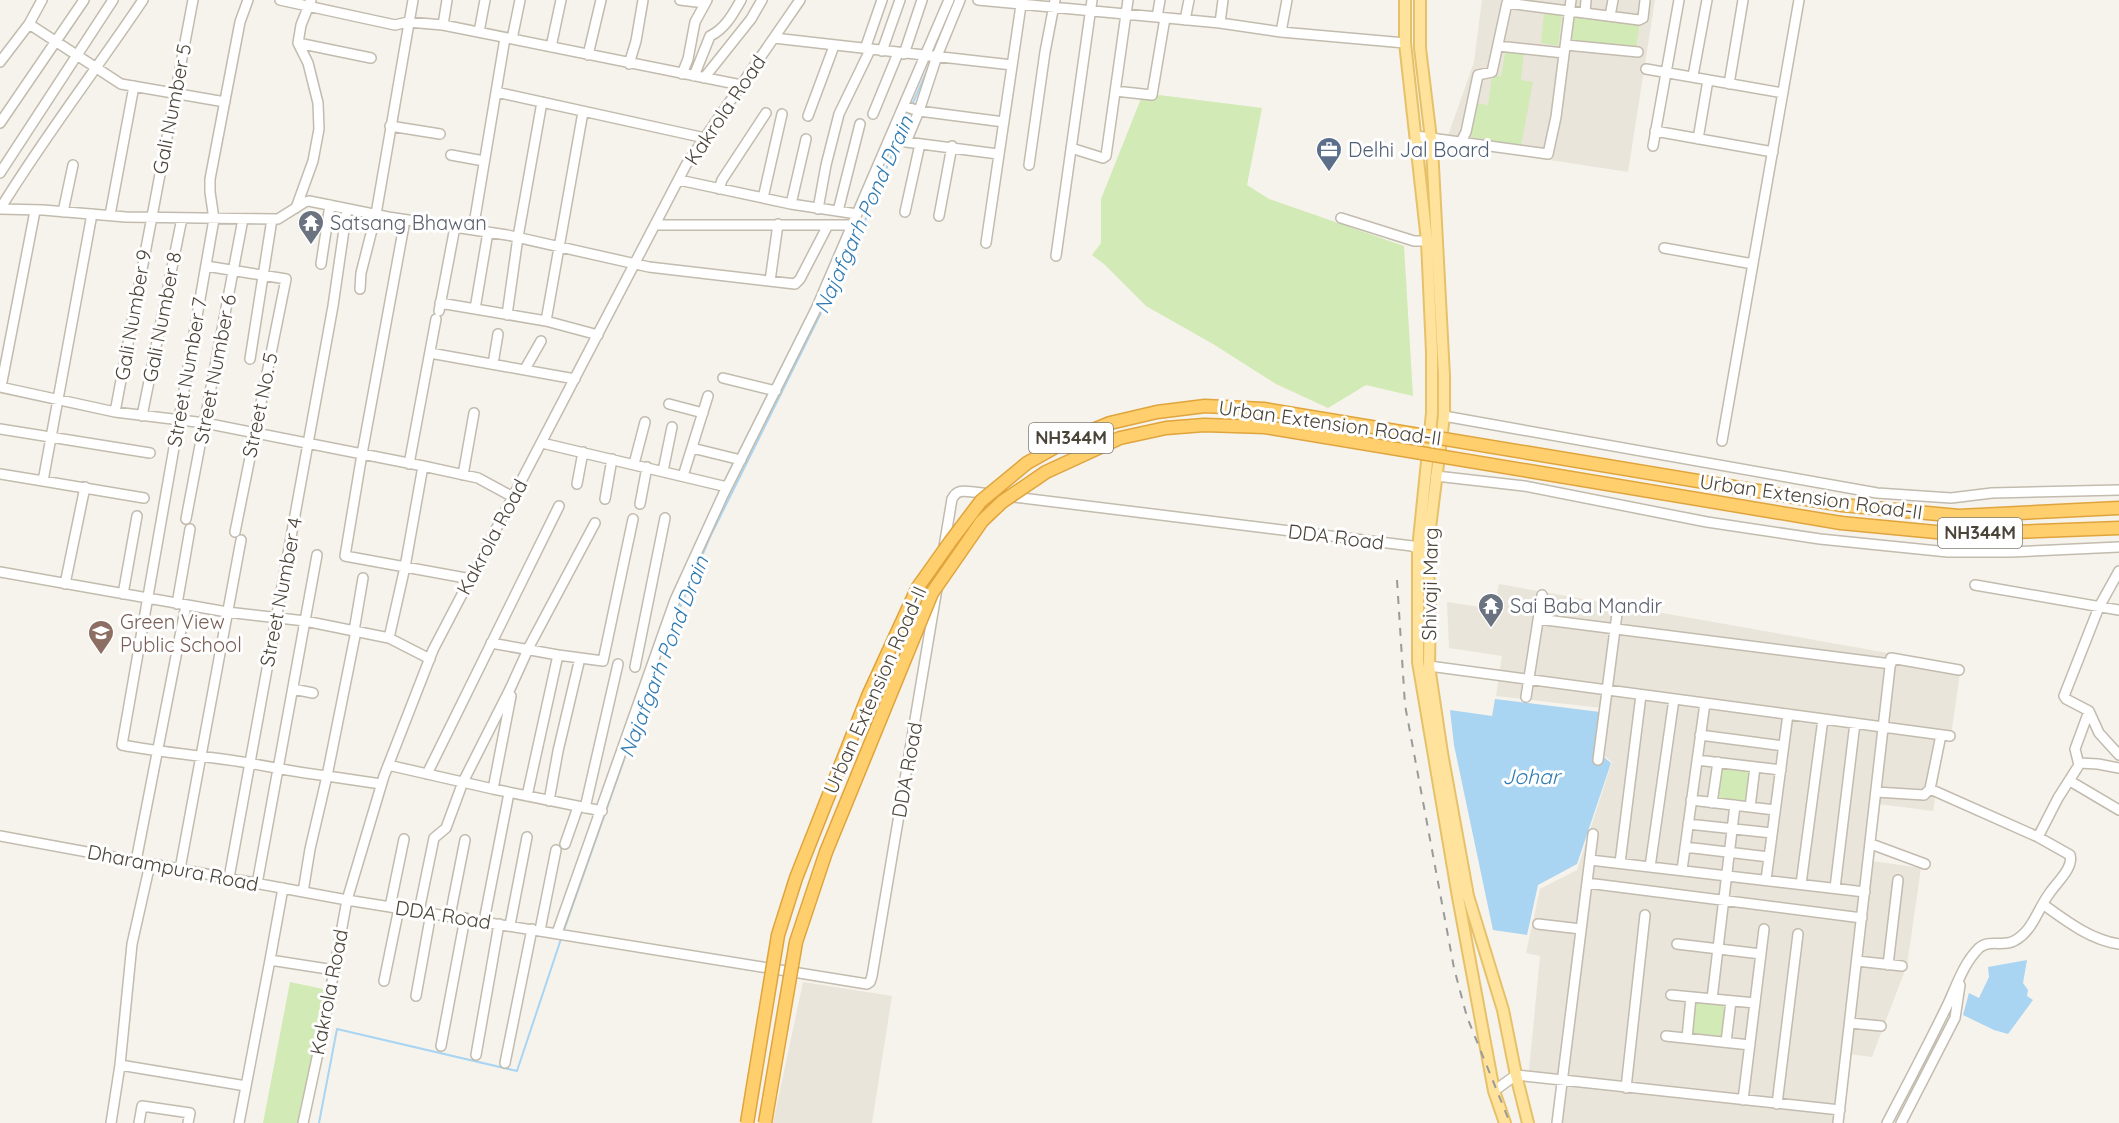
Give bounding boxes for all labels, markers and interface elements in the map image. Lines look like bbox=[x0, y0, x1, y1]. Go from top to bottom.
street label: Gali Number 5 bbox=[147, 42, 196, 176]
street label: Kakrola Road bbox=[679, 50, 771, 170]
water label: Najafgarh Pond Drain bbox=[808, 111, 919, 317]
office icon: Delhi Jal Board bbox=[1314, 135, 1344, 173]
place label: Delhi Jal Board bbox=[1348, 137, 1490, 162]
temple icon: Satsang Bhawan bbox=[296, 208, 326, 246]
place label: Satsang Bhawan bbox=[330, 210, 487, 235]
street label: Gali Number 9 bbox=[109, 247, 156, 382]
street label: Gali Number 8 bbox=[137, 250, 186, 384]
street label: Street Number 6 bbox=[188, 292, 241, 446]
street label: Street Number 7 bbox=[161, 295, 212, 449]
street label: Street No. 5 bbox=[236, 350, 283, 460]
street label: Urban Extension Road-II bbox=[1217, 394, 1443, 451]
road number: NH344M bbox=[1029, 423, 1113, 453]
street label: Urban Extension Road-II bbox=[1698, 468, 1924, 525]
street label: Kakrola Road bbox=[451, 475, 533, 599]
street label: Street Number 4 bbox=[254, 515, 307, 669]
street label: DDA Road bbox=[1287, 518, 1386, 555]
road number: NH344M bbox=[1938, 518, 2022, 548]
street label: Shivaji Marg bbox=[1416, 527, 1443, 641]
water label: Najafgarh Pond Drain bbox=[613, 552, 714, 761]
street label: Urban Extension Road-II bbox=[817, 582, 932, 798]
temple icon: Sai Baba Mandir bbox=[1476, 591, 1506, 629]
place label: Sai Baba Mandir bbox=[1510, 593, 1663, 618]
place label: Green View Public School bbox=[120, 609, 242, 657]
school or university icon: Green View Public School bbox=[86, 618, 116, 656]
street label: DDA Road bbox=[886, 720, 927, 820]
water label: Johar bbox=[1502, 763, 1563, 789]
street label: Dharampura Road bbox=[85, 839, 261, 896]
street label: DDA Road bbox=[393, 895, 493, 934]
street label: Kakrola Road bbox=[304, 927, 353, 1057]

